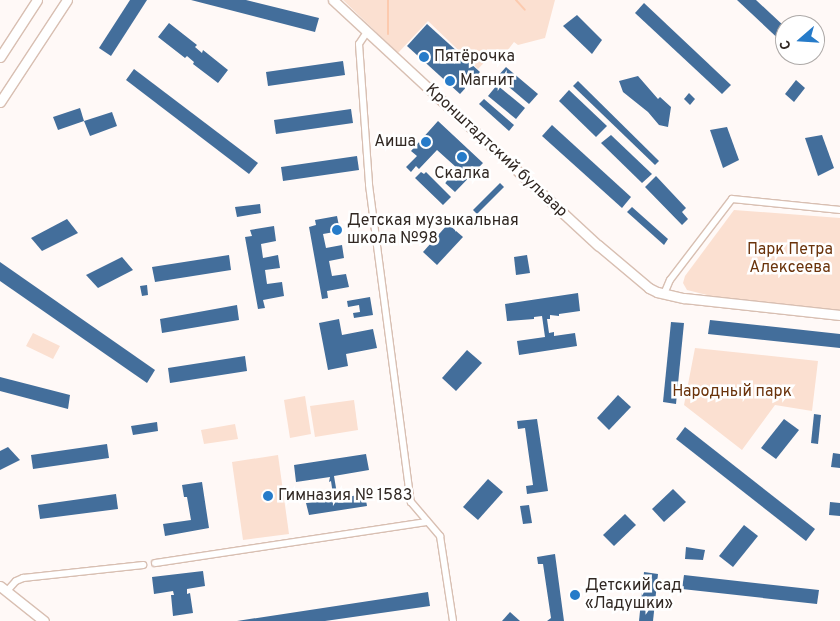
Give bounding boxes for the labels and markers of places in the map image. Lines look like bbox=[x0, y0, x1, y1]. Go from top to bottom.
place label: Пятёрочка bbox=[434, 47, 515, 67]
marker: Пятёрочка bbox=[418, 51, 430, 63]
place label: Магнит bbox=[460, 71, 514, 91]
marker: Магнит bbox=[444, 75, 456, 87]
place label: Аиша bbox=[374, 132, 416, 152]
marker: Аиша bbox=[420, 136, 432, 148]
marker: Скалка bbox=[456, 151, 468, 163]
place label: Скалка bbox=[434, 164, 490, 184]
place label: Детская музыкальная школа №98 bbox=[347, 211, 519, 249]
marker: Детская музыкальная школа №98 bbox=[331, 224, 343, 236]
place label: Гимназия № 1583 bbox=[278, 486, 412, 506]
marker: Гимназия № 1583 bbox=[262, 490, 274, 502]
place label: Детский сад «Ладушки» bbox=[585, 576, 682, 614]
marker: Детский сад «Ладушки» bbox=[569, 589, 581, 601]

